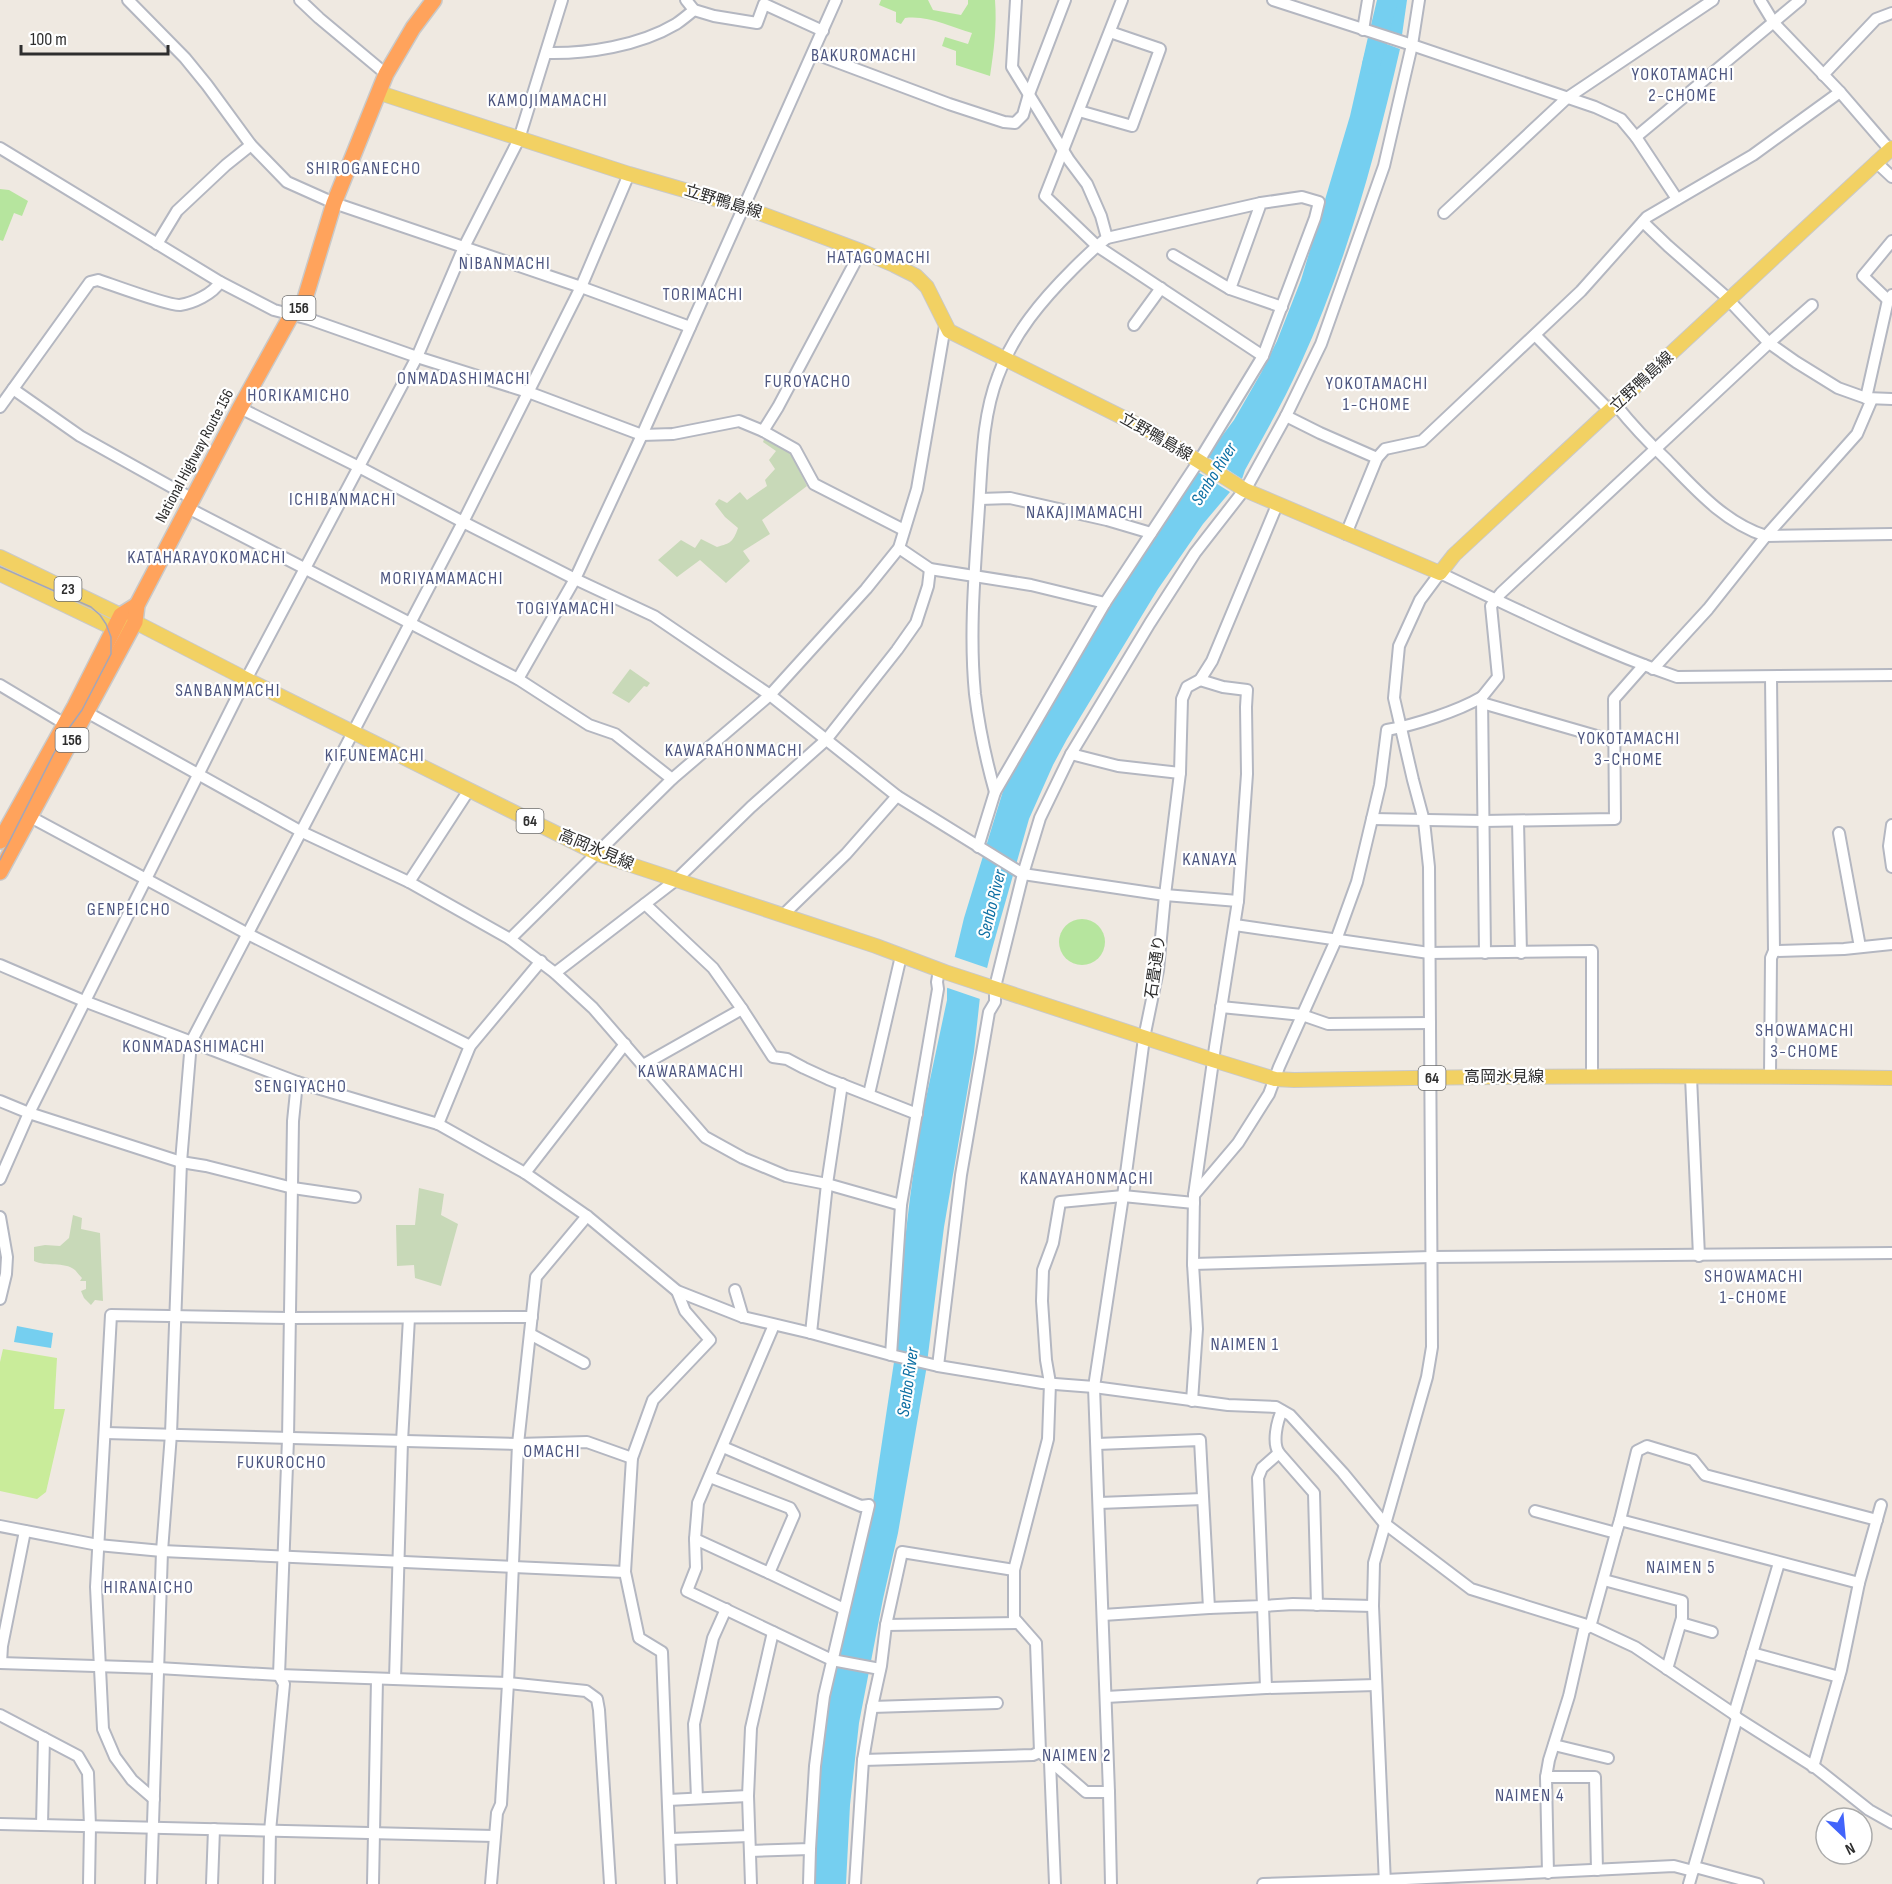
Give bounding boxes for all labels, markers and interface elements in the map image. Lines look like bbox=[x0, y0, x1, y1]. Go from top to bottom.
scale bar bbox=[21, 18, 168, 56]
text: 100 m bbox=[30, 29, 67, 50]
district label: BAKUROMACHI bbox=[811, 45, 917, 66]
district label: YOKOTAMACHI 2-CHOME bbox=[1631, 64, 1735, 106]
district label: KAMOJIMAMACHI bbox=[488, 90, 608, 111]
district label: SHIROGANECHO bbox=[306, 158, 422, 179]
street label: 立野鴨島線 bbox=[682, 181, 764, 223]
district label: HATAGOMACHI bbox=[827, 247, 931, 268]
district label: NIBANMACHI bbox=[459, 253, 551, 274]
district label: TORIMACHI bbox=[662, 284, 744, 305]
road number: 156 bbox=[282, 296, 316, 320]
street label: 立野鴨島線 bbox=[1606, 348, 1678, 416]
district label: ONMADASHIMACHI bbox=[397, 368, 531, 389]
district label: FUROYACHO bbox=[764, 371, 852, 392]
district label: YOKOTAMACHI 1-CHOME bbox=[1325, 373, 1429, 415]
district label: HORIKAMICHO bbox=[247, 385, 351, 406]
street label: National Highway Route 156 bbox=[152, 386, 238, 526]
street label: 立野鴨島線 bbox=[1117, 409, 1195, 465]
water label: Senbo River bbox=[1187, 438, 1242, 509]
district label: ICHIBANMACHI bbox=[289, 489, 397, 510]
district label: NAKAJIMAMACHI bbox=[1026, 502, 1144, 523]
district label: KATAHARAYOKOMACHI bbox=[127, 547, 287, 568]
district label: MORIYAMAMACHI bbox=[380, 568, 504, 589]
road number: 23 bbox=[54, 577, 82, 601]
district label: TOGIYAMACHI bbox=[516, 598, 616, 619]
district label: SANBANMACHI bbox=[175, 680, 281, 701]
road number: 156 bbox=[56, 728, 88, 752]
district label: YOKOTAMACHI 3-CHOME bbox=[1577, 728, 1681, 770]
district label: KAWARAHONMACHI bbox=[665, 740, 803, 761]
district label: KIFUNEMACHI bbox=[325, 745, 425, 766]
road number: 64 bbox=[516, 809, 544, 833]
street label: 高岡氷見線 bbox=[555, 826, 637, 874]
district label: KANAYA bbox=[1182, 849, 1238, 870]
water label: Senbo River bbox=[973, 867, 1011, 940]
district label: GENPEICHO bbox=[87, 899, 171, 920]
street label: 石畳通り bbox=[1142, 934, 1170, 1000]
district label: SHOWAMACHI 3-CHOME bbox=[1755, 1020, 1855, 1062]
district label: KONMADASHIMACHI bbox=[122, 1036, 266, 1057]
district label: KAWARAMACHI bbox=[638, 1061, 744, 1082]
road number: 64 bbox=[1418, 1066, 1446, 1090]
street label: 高岡氷見線 bbox=[1464, 1068, 1544, 1087]
district label: SENGIYACHO bbox=[255, 1076, 348, 1097]
district label: KANAYAHONMACHI bbox=[1020, 1168, 1154, 1189]
district label: SHOWAMACHI 1-CHOME bbox=[1704, 1266, 1804, 1308]
district label: NAIMEN 1 bbox=[1211, 1334, 1279, 1355]
water label: Senbo River bbox=[893, 1345, 923, 1418]
district label: OMACHI bbox=[523, 1441, 581, 1462]
district label: FUKUROCHO bbox=[237, 1452, 327, 1473]
district label: NAIMEN 5 bbox=[1646, 1557, 1716, 1578]
district label: HIRANAICHO bbox=[104, 1577, 194, 1598]
district label: NAIMEN 2 bbox=[1042, 1745, 1112, 1766]
district label: NAIMEN 4 bbox=[1495, 1785, 1565, 1806]
north arrow bbox=[1814, 1806, 1874, 1866]
text: N bbox=[1842, 1838, 1858, 1859]

